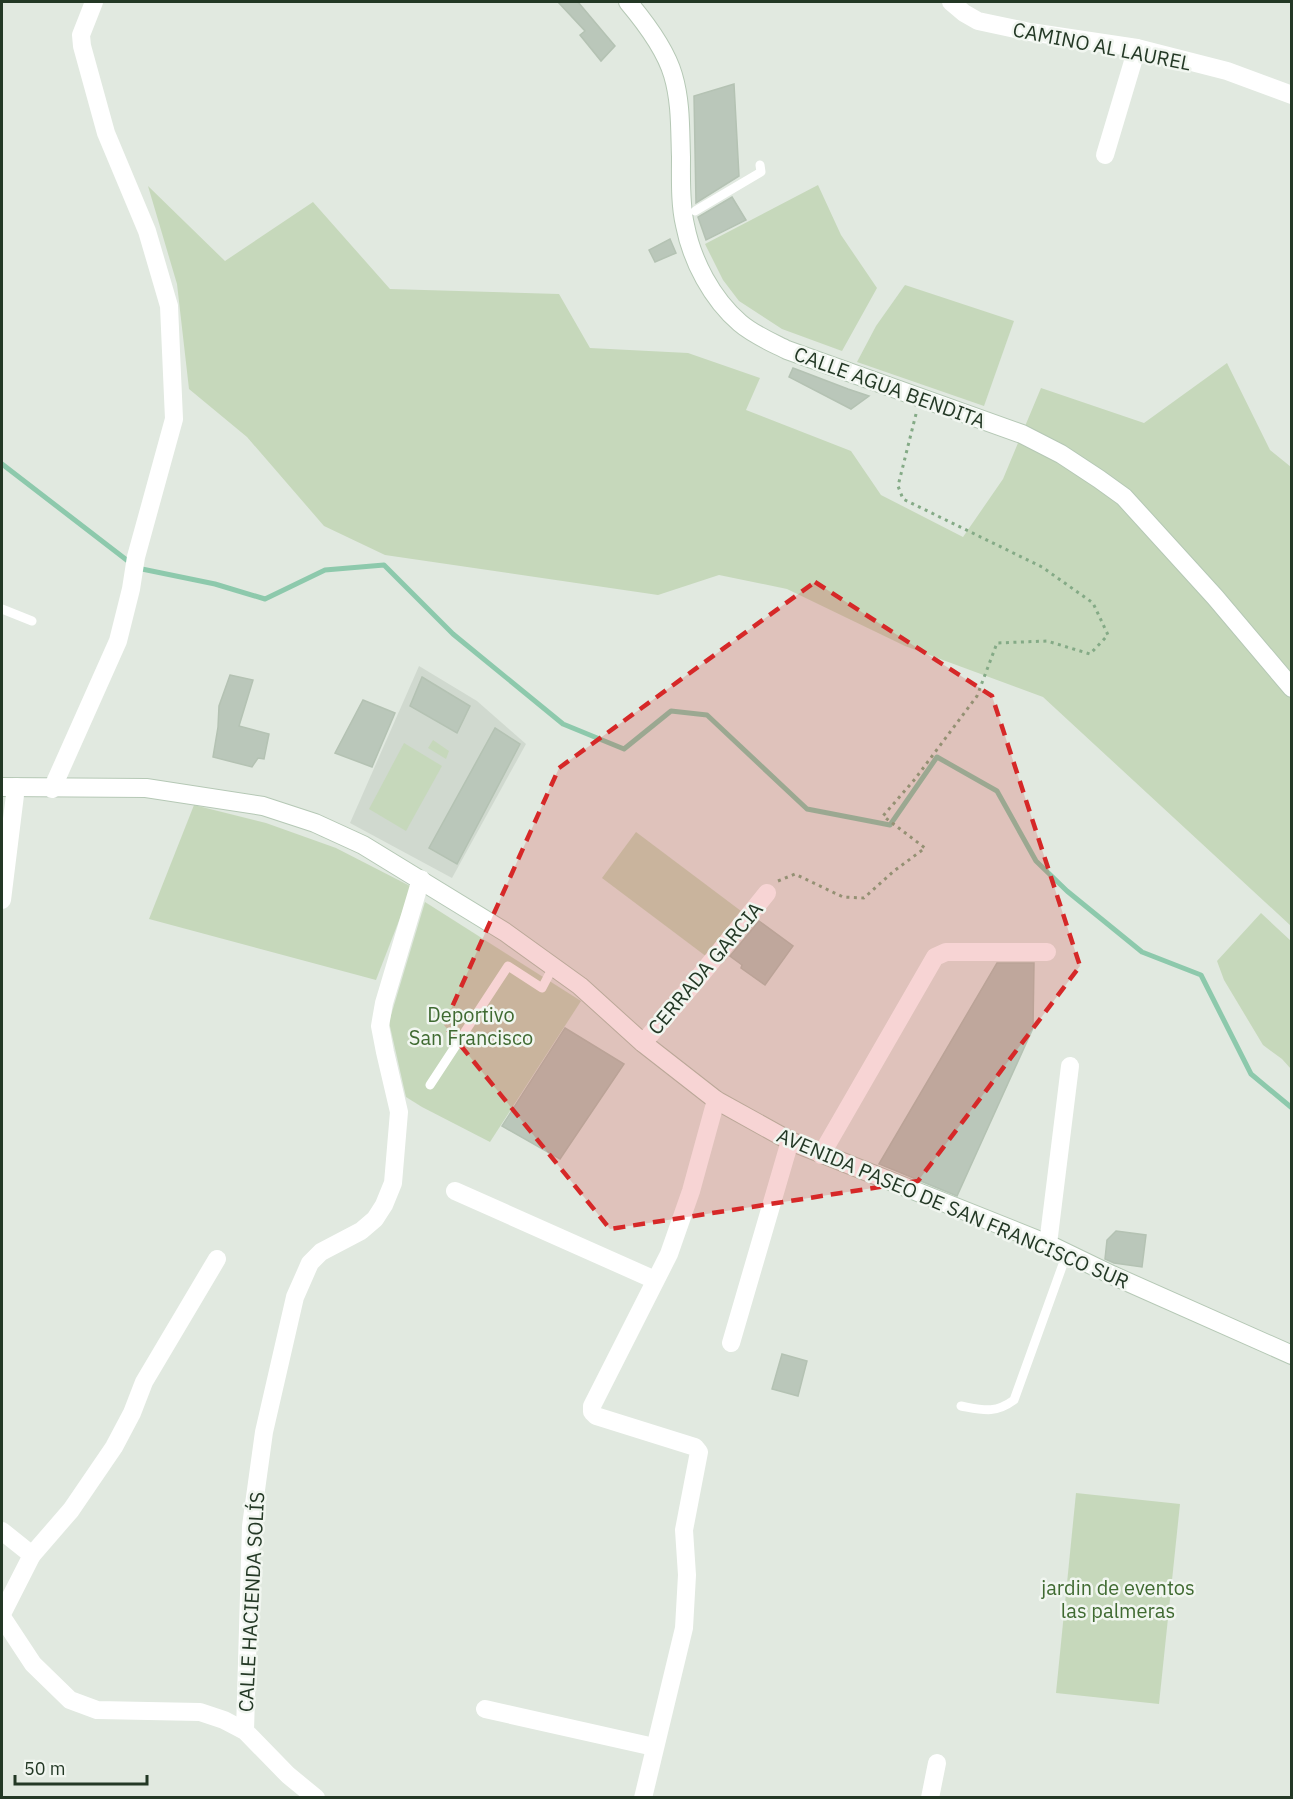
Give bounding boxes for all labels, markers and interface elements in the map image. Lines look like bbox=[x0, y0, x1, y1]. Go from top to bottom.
street label: CAMINO AL LAUREL bbox=[1011, 15, 1193, 77]
street label: CALLE AGUA BENDITA bbox=[790, 340, 990, 434]
street label: CERRADA GARCIA bbox=[641, 896, 769, 1040]
park label: Deportivo San Francisco bbox=[409, 1001, 533, 1051]
street label: AVENIDA PASEO DE SAN FRANCISCO SUR bbox=[773, 1121, 1133, 1295]
street label: CALLE HACIENDA SOLÍS bbox=[232, 1491, 270, 1713]
park label: jardin de eventos las palmeras bbox=[1041, 1574, 1195, 1624]
scale bar bbox=[15, 1748, 147, 1786]
text: 50 m bbox=[24, 1757, 66, 1780]

